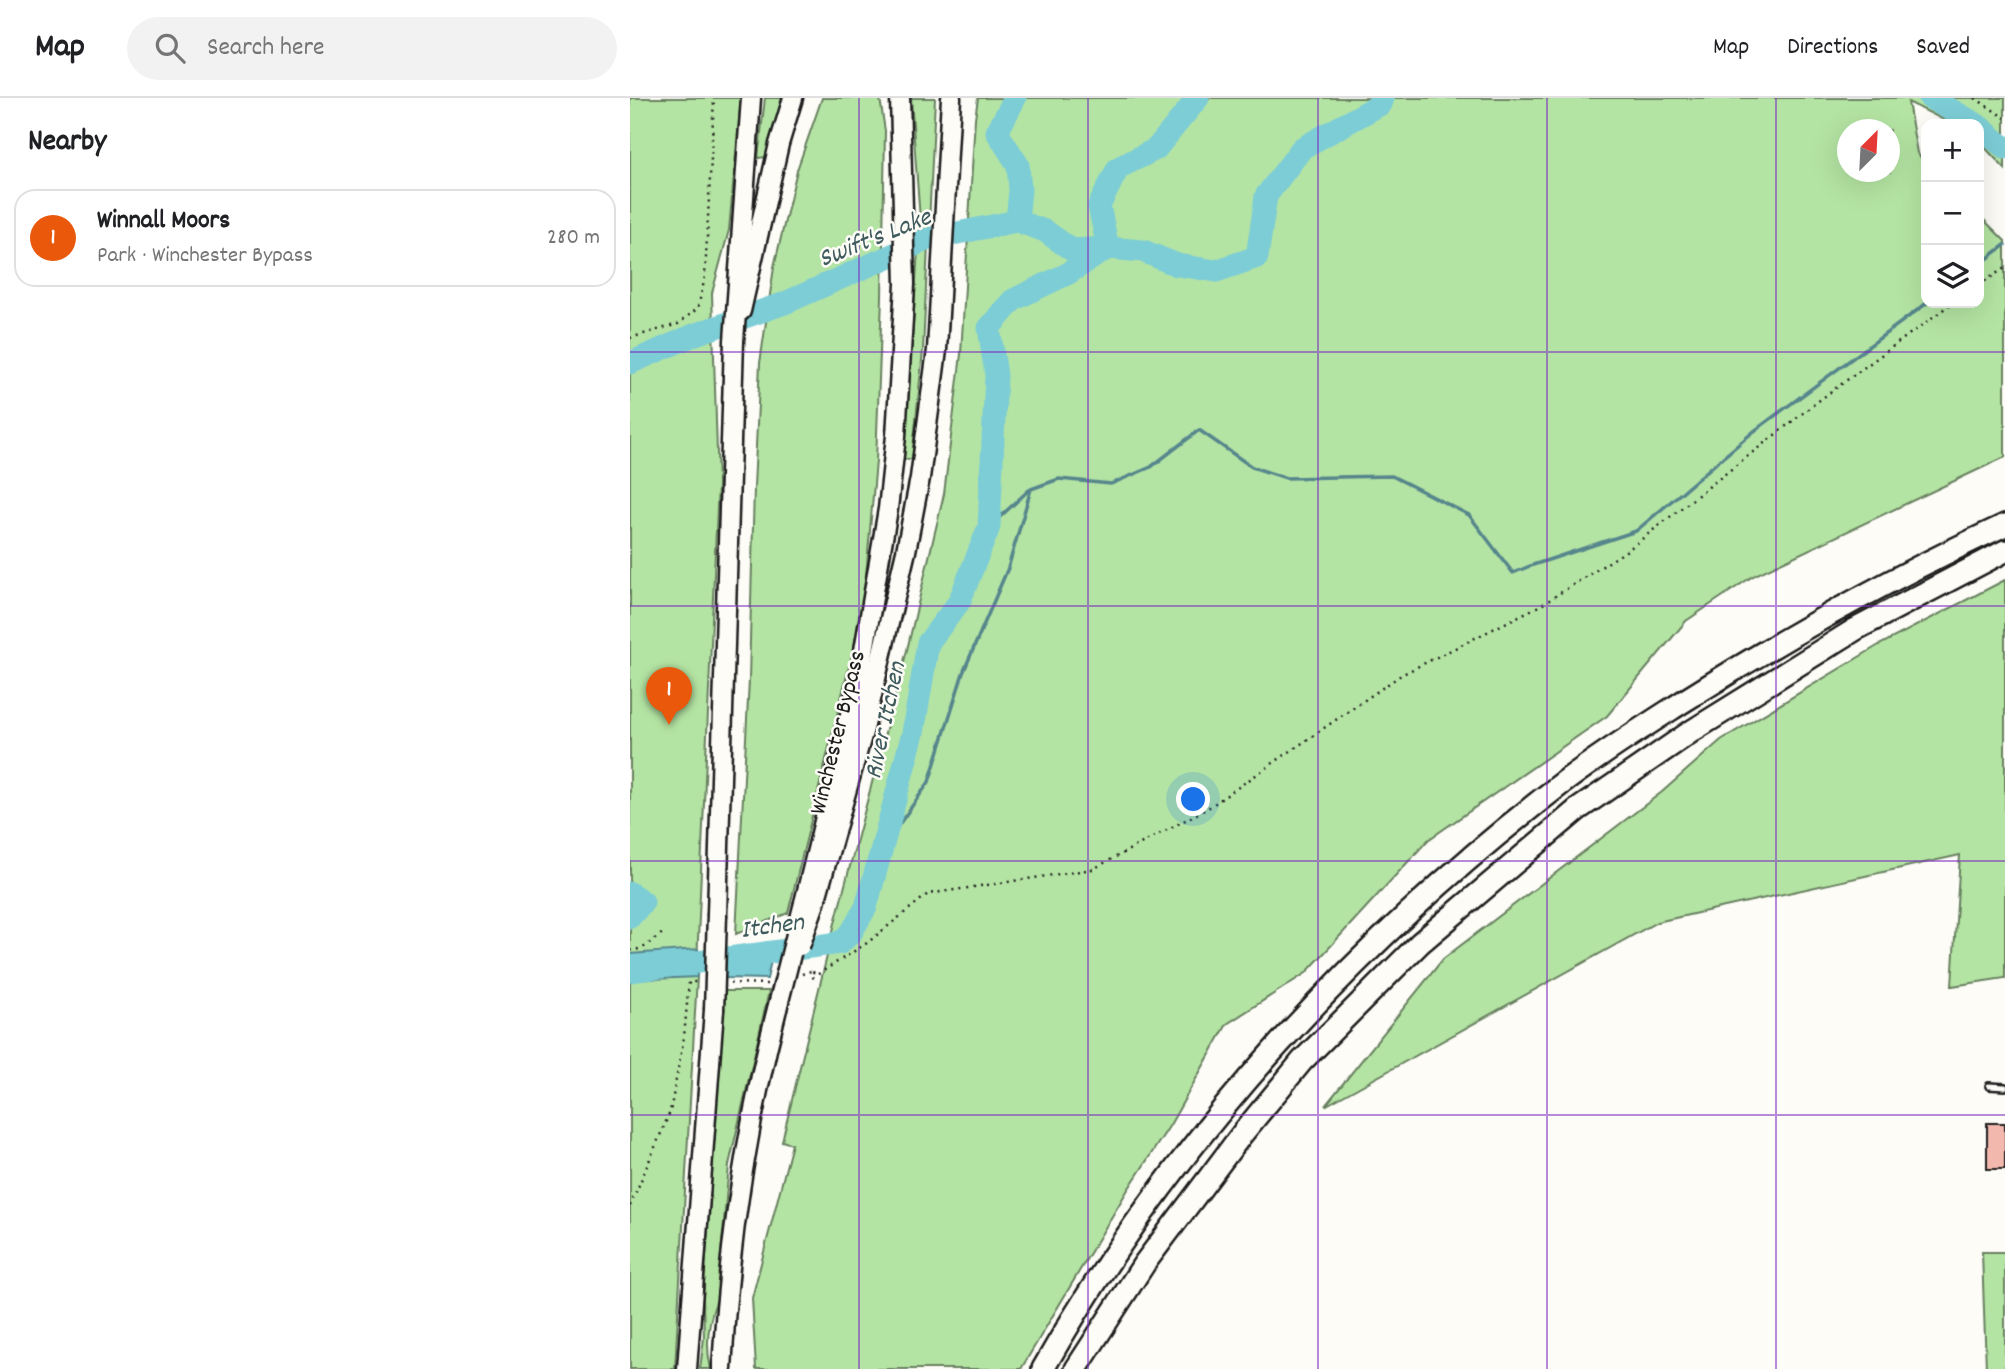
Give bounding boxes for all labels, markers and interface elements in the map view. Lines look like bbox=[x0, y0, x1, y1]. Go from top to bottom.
search box bbox=[127, 17, 617, 80]
text: Map bbox=[35, 25, 85, 72]
icon: search bbox=[151, 29, 189, 67]
text: Search here bbox=[207, 30, 325, 67]
text: Map bbox=[1713, 31, 1749, 65]
text: Directions bbox=[1787, 31, 1878, 65]
text: Saved bbox=[1916, 31, 1970, 65]
north arrow bbox=[1837, 119, 1900, 182]
map controls bbox=[1921, 119, 1984, 308]
button: + bbox=[1921, 119, 1984, 182]
text: Nearby bbox=[28, 122, 106, 165]
button: − bbox=[1921, 182, 1984, 245]
water label: Swift's Lake bbox=[813, 199, 939, 279]
text: Winnall Moors bbox=[97, 203, 230, 240]
text: 1 bbox=[50, 222, 56, 255]
text: 280 m bbox=[547, 222, 600, 255]
text: Park · Winchester Bypass bbox=[97, 240, 313, 273]
button: layers bbox=[1921, 245, 1984, 308]
street label: Winchester Bypass bbox=[802, 647, 876, 818]
water label: River Itchen bbox=[856, 658, 917, 783]
pin: 1 bbox=[646, 667, 692, 725]
your location bbox=[1176, 782, 1210, 816]
water label: Itchen bbox=[738, 905, 807, 950]

